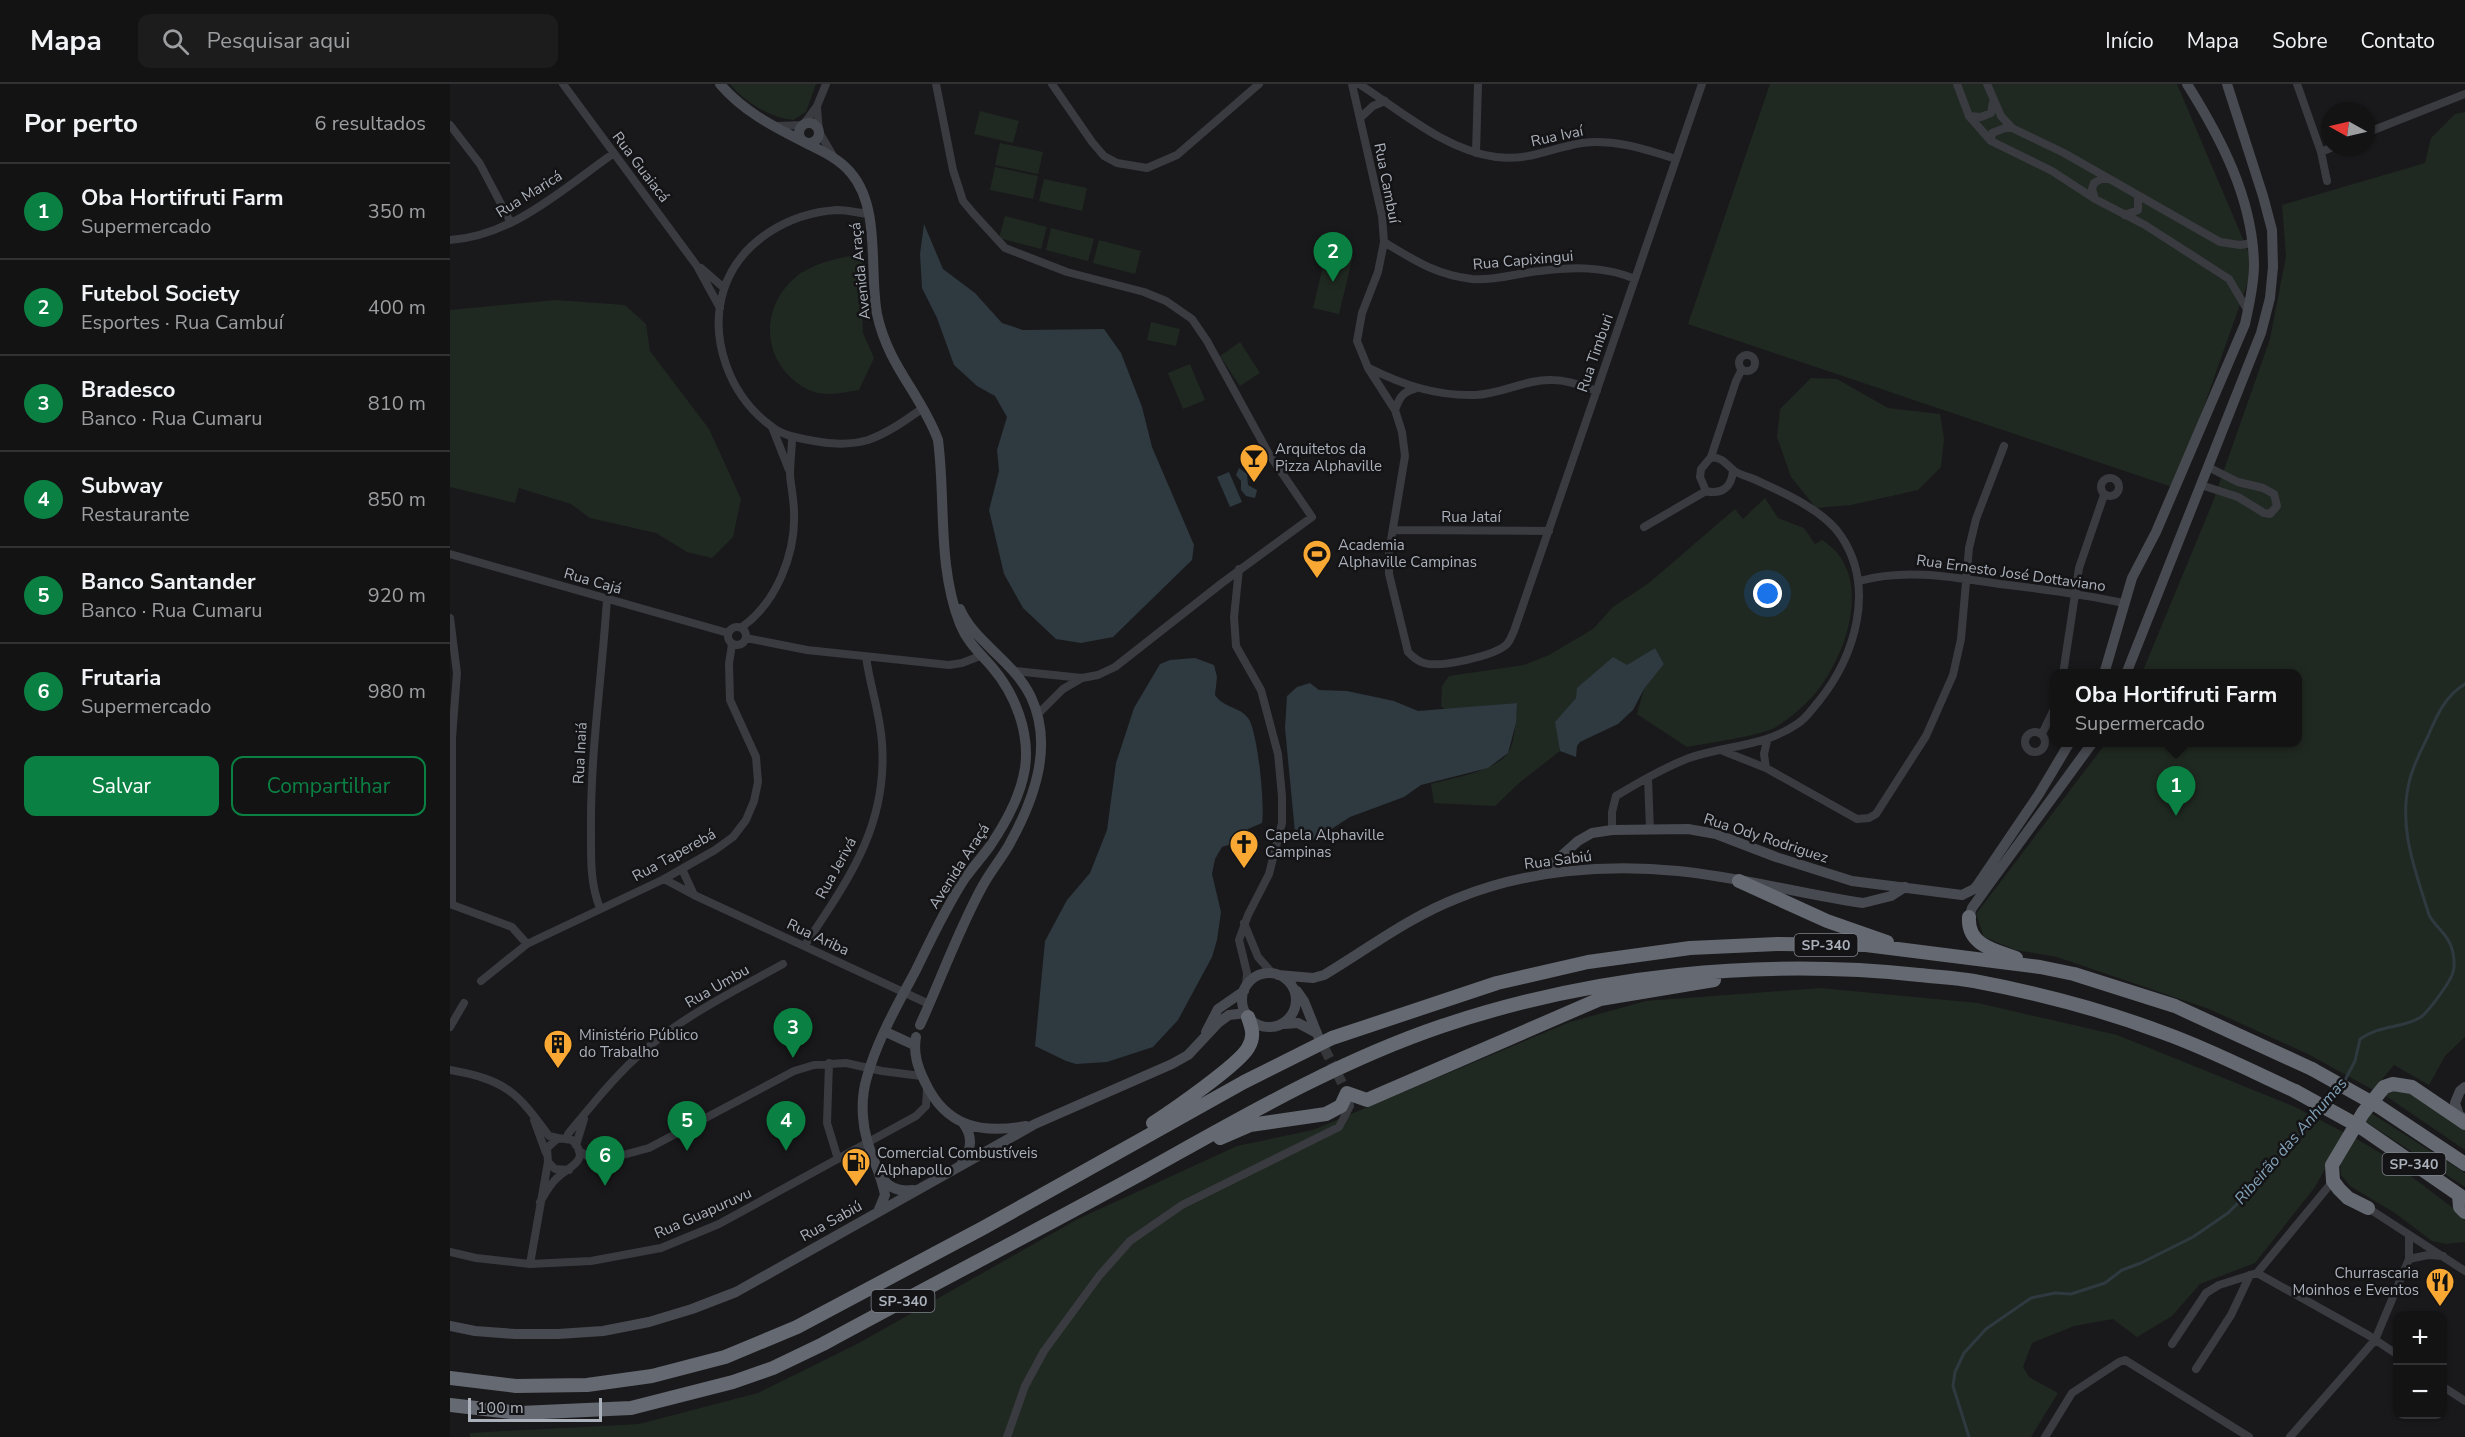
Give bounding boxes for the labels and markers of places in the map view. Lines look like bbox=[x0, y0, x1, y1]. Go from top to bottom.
pin: 2 bbox=[1314, 232, 1352, 282]
place label: Arquitetos da Pizza Alphaville bbox=[1275, 439, 1382, 476]
bar icon: Arquitetos da Pizza Alphaville bbox=[1238, 442, 1270, 484]
place label: Academia Alphaville Campinas bbox=[1338, 535, 1477, 572]
sports icon: Academia Alphaville Campinas bbox=[1301, 538, 1333, 580]
pin: 1 bbox=[2156, 766, 2196, 816]
place label: Capela Alphaville Campinas bbox=[1265, 825, 1384, 862]
church icon: Capela Alphaville Campinas bbox=[1228, 828, 1260, 870]
pin: 3 bbox=[774, 1008, 812, 1058]
place label: Ministério Público do Trabalho bbox=[579, 1025, 698, 1062]
building icon: Ministério Público do Trabalho bbox=[542, 1028, 574, 1070]
pin: 5 bbox=[668, 1102, 706, 1151]
pin: 4 bbox=[766, 1102, 806, 1151]
pin: 6 bbox=[586, 1136, 624, 1186]
place label: Comercial Combustíveis Alphapollo bbox=[877, 1143, 1038, 1180]
fuel station icon: Comercial Combustíveis Alphapollo bbox=[840, 1146, 872, 1188]
place label: Churrascaria Moinhos e Eventos bbox=[2293, 1263, 2419, 1300]
restaurant icon: Churrascaria Moinhos e Eventos bbox=[2424, 1266, 2456, 1308]

